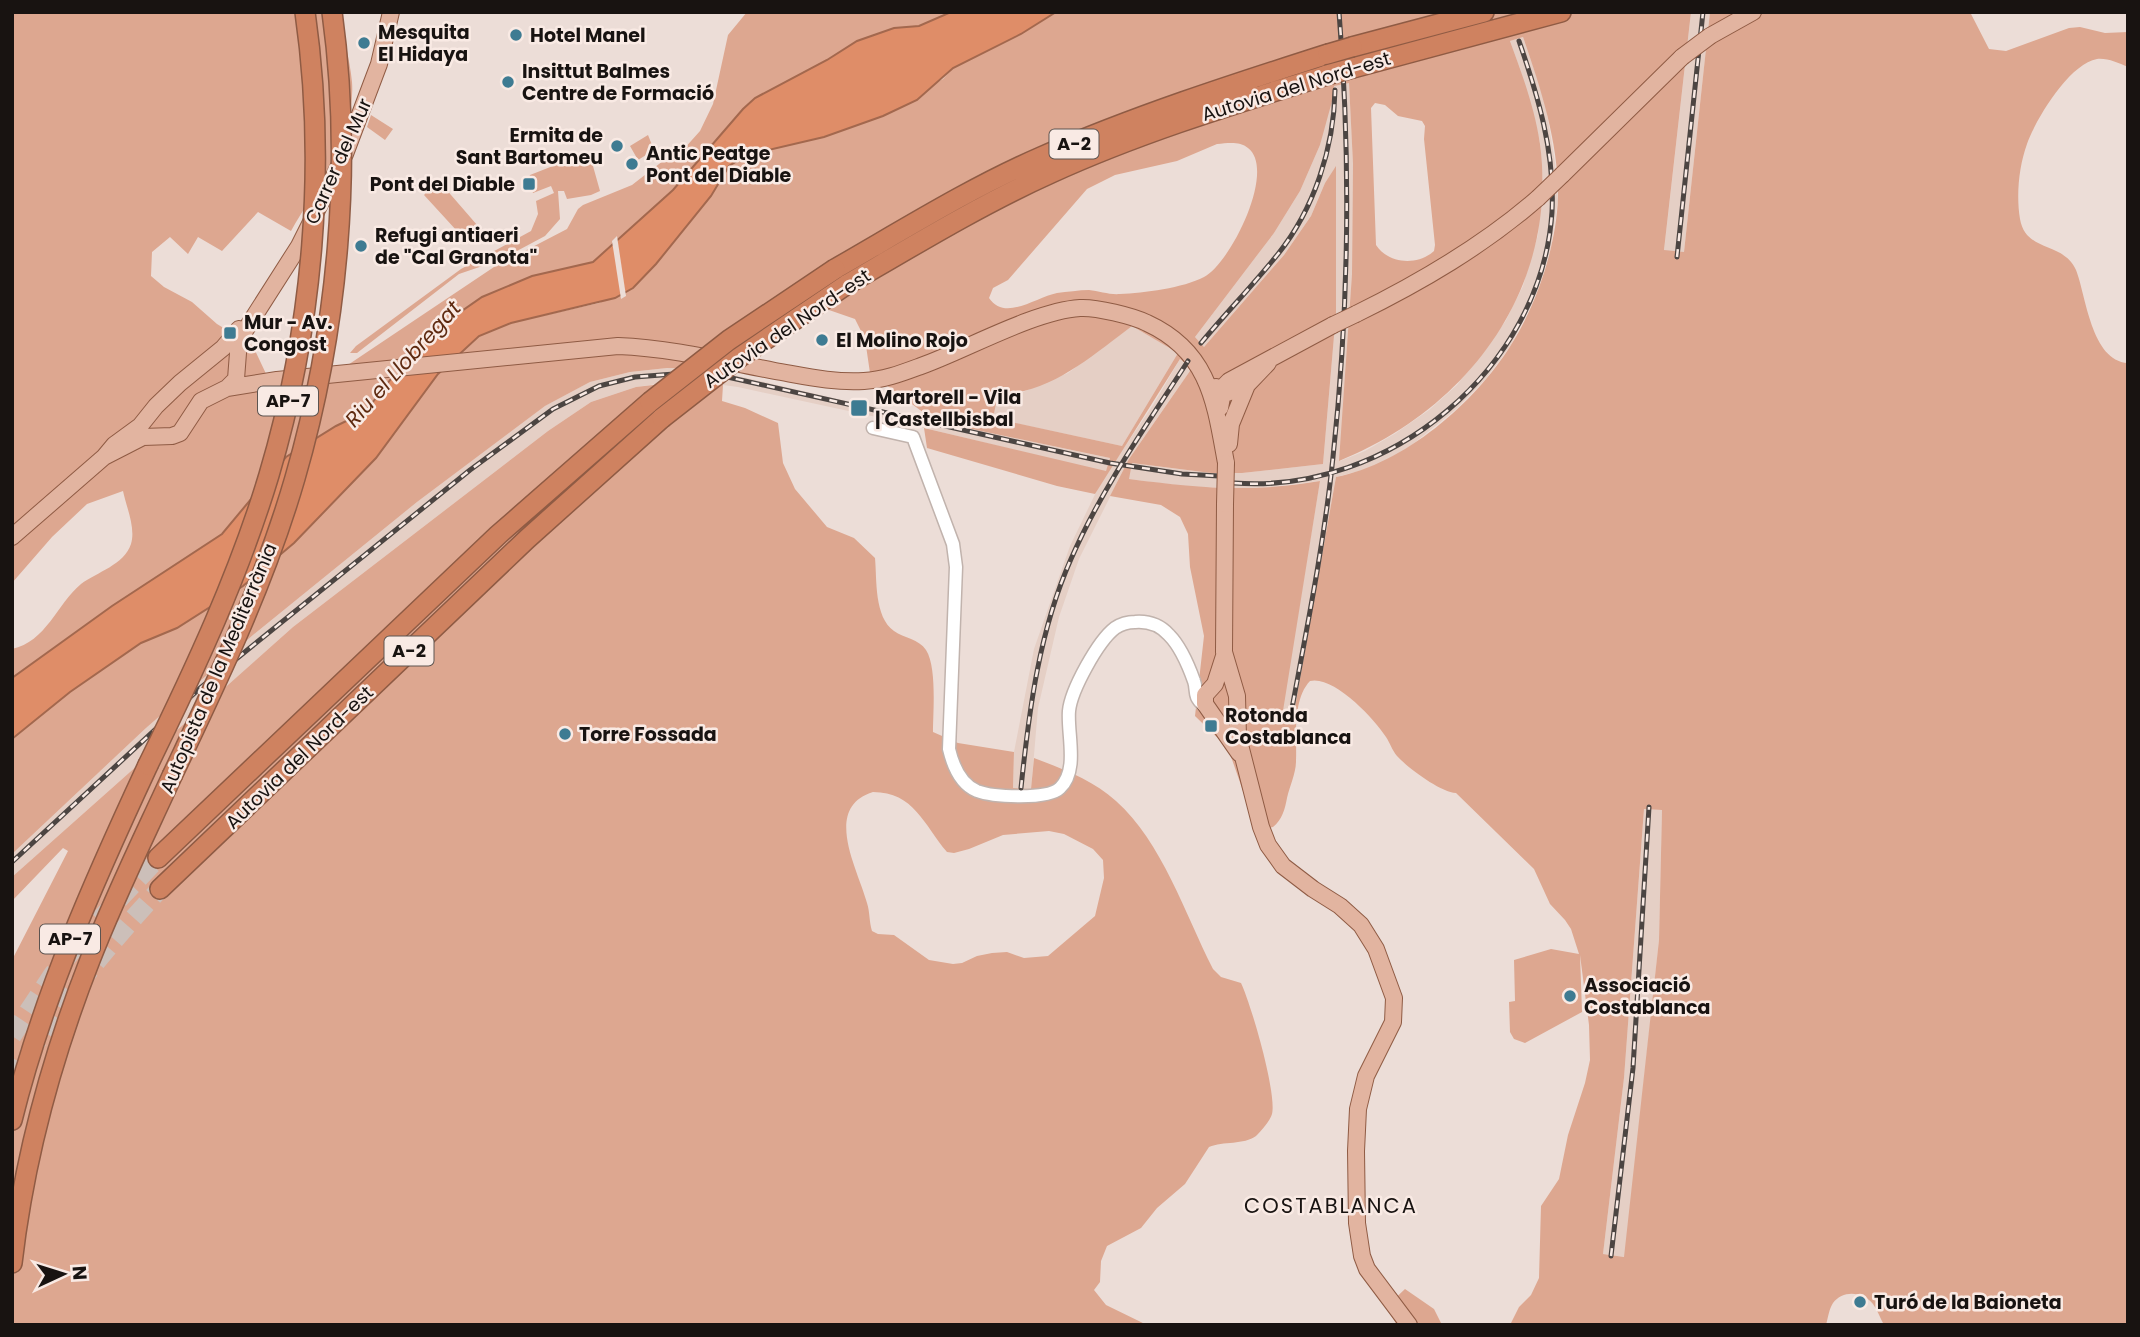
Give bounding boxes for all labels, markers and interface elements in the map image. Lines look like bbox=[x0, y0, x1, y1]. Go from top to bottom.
place label: Mesquita El Hidaya bbox=[378, 19, 470, 68]
place label: Hotel Manel bbox=[530, 22, 646, 49]
marker: Hotel Manel bbox=[508, 27, 524, 43]
marker: Mesquita El Hidaya bbox=[356, 35, 372, 51]
street label: Autovia del Nord-est bbox=[1198, 45, 1394, 128]
place label: Insittut Balmes Centre de Formació bbox=[522, 58, 714, 107]
marker: Insittut Balmes Centre de Formació bbox=[500, 74, 516, 90]
street label: Carrer del Mur bbox=[299, 94, 378, 229]
place label: Ermita de Sant Bartomeu bbox=[456, 122, 603, 171]
road number: A-2 bbox=[1050, 130, 1098, 159]
marker: Ermita de Sant Bartomeu bbox=[609, 138, 625, 154]
place label: Antic Peatge Pont del Diable bbox=[646, 140, 792, 189]
marker: Antic Peatge Pont del Diable bbox=[624, 156, 640, 172]
place label: Pont del Diable bbox=[370, 171, 515, 198]
marker: Pont del Diable bbox=[521, 176, 537, 192]
place label: Refugi antiaeri de "Cal Granota" bbox=[375, 222, 537, 271]
marker: Refugi antiaeri de "Cal Granota" bbox=[353, 238, 369, 254]
street label: Autovia del Nord-est bbox=[698, 262, 876, 394]
water label: Riu el Llobregat bbox=[338, 294, 467, 433]
place label: Mur - Av. Congost bbox=[244, 309, 333, 358]
marker: Mur - Av. Congost bbox=[222, 325, 238, 341]
place label: El Molino Rojo bbox=[836, 327, 968, 354]
marker: El Molino Rojo bbox=[814, 332, 830, 348]
place label: Martorell - Vila | Castellbisbal bbox=[875, 384, 1021, 433]
road number: AP-7 bbox=[258, 386, 318, 416]
marker: Martorell - Vila | Castellbisbal bbox=[849, 398, 869, 418]
street label: Autopista de la Mediterrània bbox=[153, 539, 284, 798]
road number: A-2 bbox=[384, 636, 434, 666]
street label: Autovia del Nord-est bbox=[219, 679, 379, 835]
place label: Rotonda Costablanca bbox=[1225, 702, 1351, 751]
marker: Rotonda Costablanca bbox=[1203, 718, 1219, 734]
place label: Torre Fossada bbox=[579, 721, 717, 748]
marker: Torre Fossada bbox=[557, 726, 573, 742]
road number: AP-7 bbox=[40, 924, 100, 954]
place label: Associació Costablanca bbox=[1584, 972, 1710, 1021]
marker: Associació Costablanca bbox=[1562, 988, 1578, 1004]
district label: COSTABLANCA bbox=[1244, 1191, 1418, 1220]
north arrow bbox=[28, 1239, 98, 1309]
text: N bbox=[65, 1265, 93, 1281]
place label: Turó de la Baioneta bbox=[1874, 1289, 2062, 1316]
marker: Turó de la Baioneta bbox=[1852, 1294, 1868, 1310]

